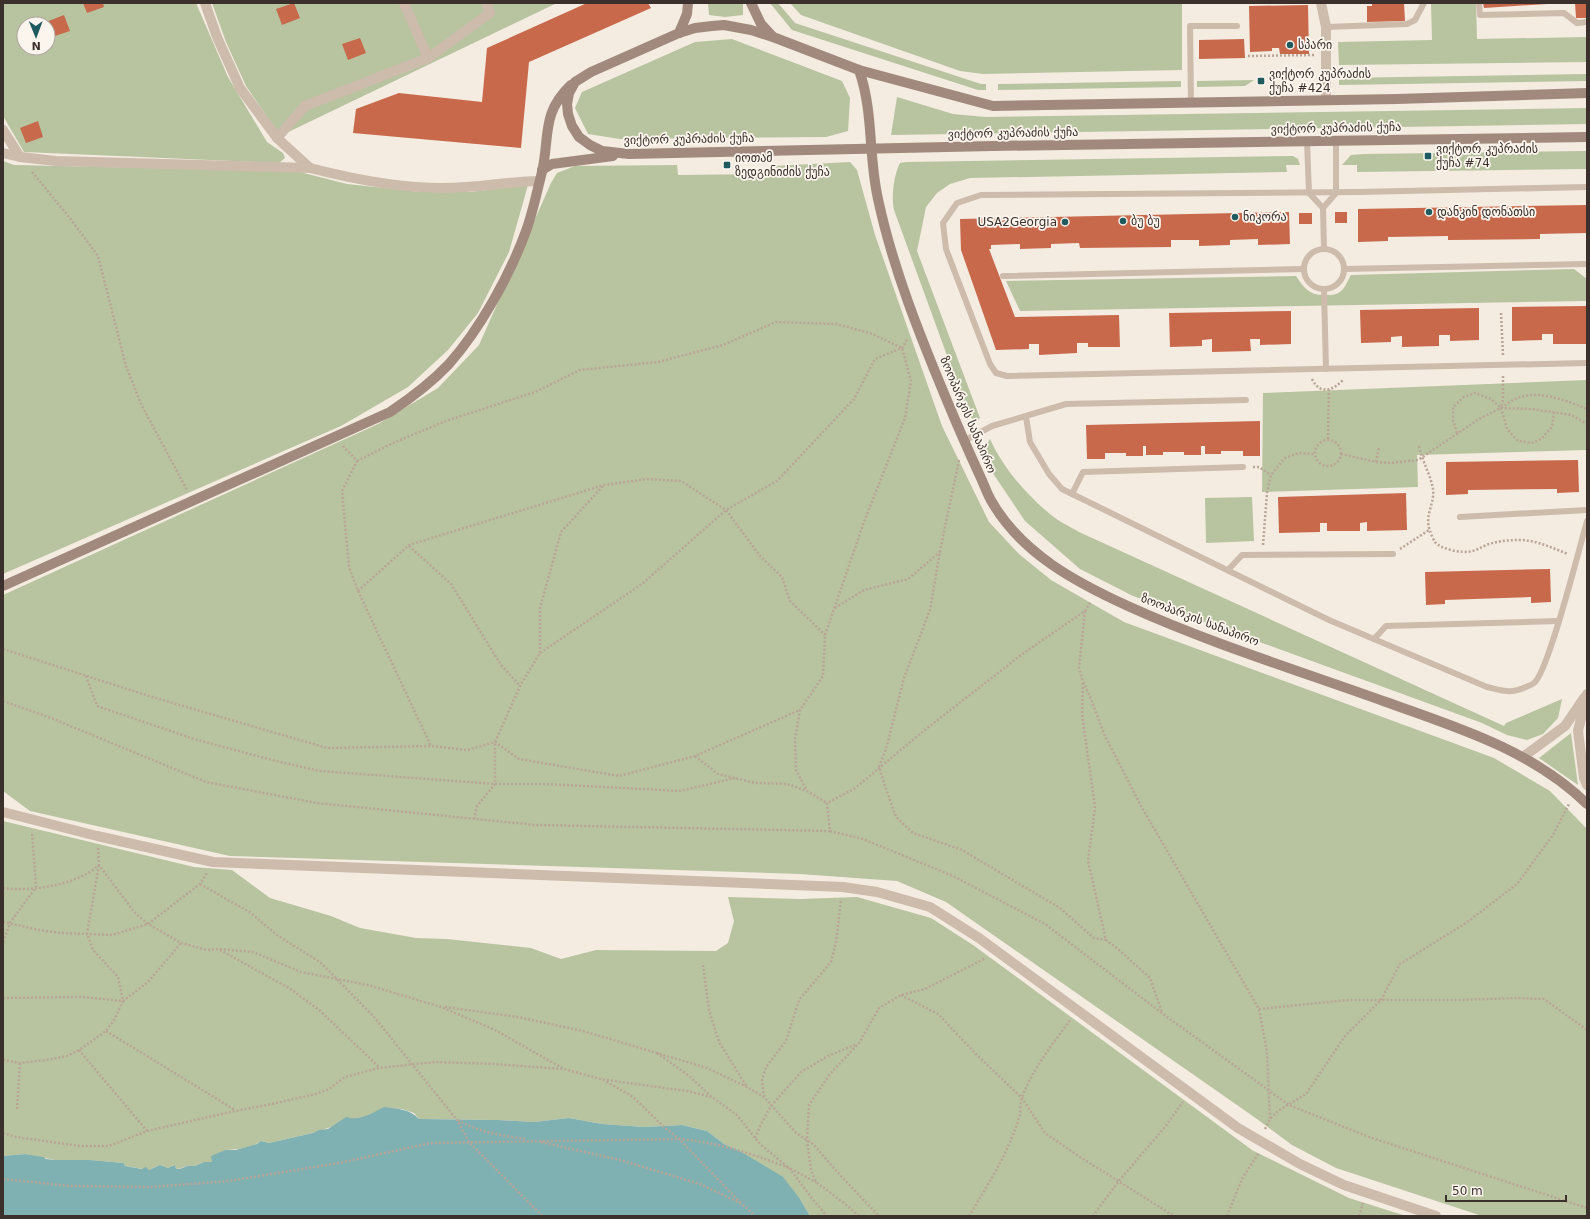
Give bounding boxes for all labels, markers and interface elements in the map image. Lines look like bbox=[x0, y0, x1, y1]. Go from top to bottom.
north arrow bbox=[16, 16, 56, 56]
place label: სპარი bbox=[1298, 38, 1332, 52]
text: N bbox=[31, 39, 41, 52]
marker: სპარი bbox=[1285, 40, 1295, 50]
place label: ვიქტორ კუპრაძის ქუჩა #424 bbox=[1269, 67, 1371, 95]
marker: ვიქტორ კუპრაძის ქუჩა #424 bbox=[1256, 76, 1266, 86]
street label: ვიქტორ კუპრაძის ქუჩა bbox=[1271, 120, 1401, 136]
street label: ვიქტორ კუპრაძის ქუჩა bbox=[948, 125, 1078, 141]
street label: ვიქტორ კუპრაძის ქუჩა bbox=[624, 131, 754, 147]
place label: ვიქტორ კუპრაძის ქუჩა #74 bbox=[1436, 142, 1538, 170]
place label: იოთამ ზედგინიძის ქუჩა bbox=[735, 151, 830, 179]
marker: ვიქტორ კუპრაძის ქუჩა #74 bbox=[1423, 151, 1433, 161]
marker: იოთამ ზედგინიძის ქუჩა bbox=[722, 160, 732, 170]
place label: დანკინ დონათსი bbox=[1437, 205, 1535, 219]
marker: დანკინ დონათსი bbox=[1424, 207, 1434, 217]
place label: ნიკორა bbox=[1243, 210, 1287, 224]
marker: ნიკორა bbox=[1230, 212, 1240, 222]
place label: ბუ ბუ bbox=[1131, 214, 1160, 228]
place label: USA2Georgia bbox=[977, 215, 1057, 229]
marker: ბუ ბუ bbox=[1118, 216, 1128, 226]
marker: USA2Georgia bbox=[1060, 217, 1070, 227]
street label: ზოოპარკის სანაპირო bbox=[937, 355, 999, 475]
street label: ზოოპარკის სანაპირო bbox=[1139, 591, 1261, 649]
scale bar bbox=[1446, 1177, 1566, 1203]
text: 50 m bbox=[1452, 1184, 1483, 1198]

